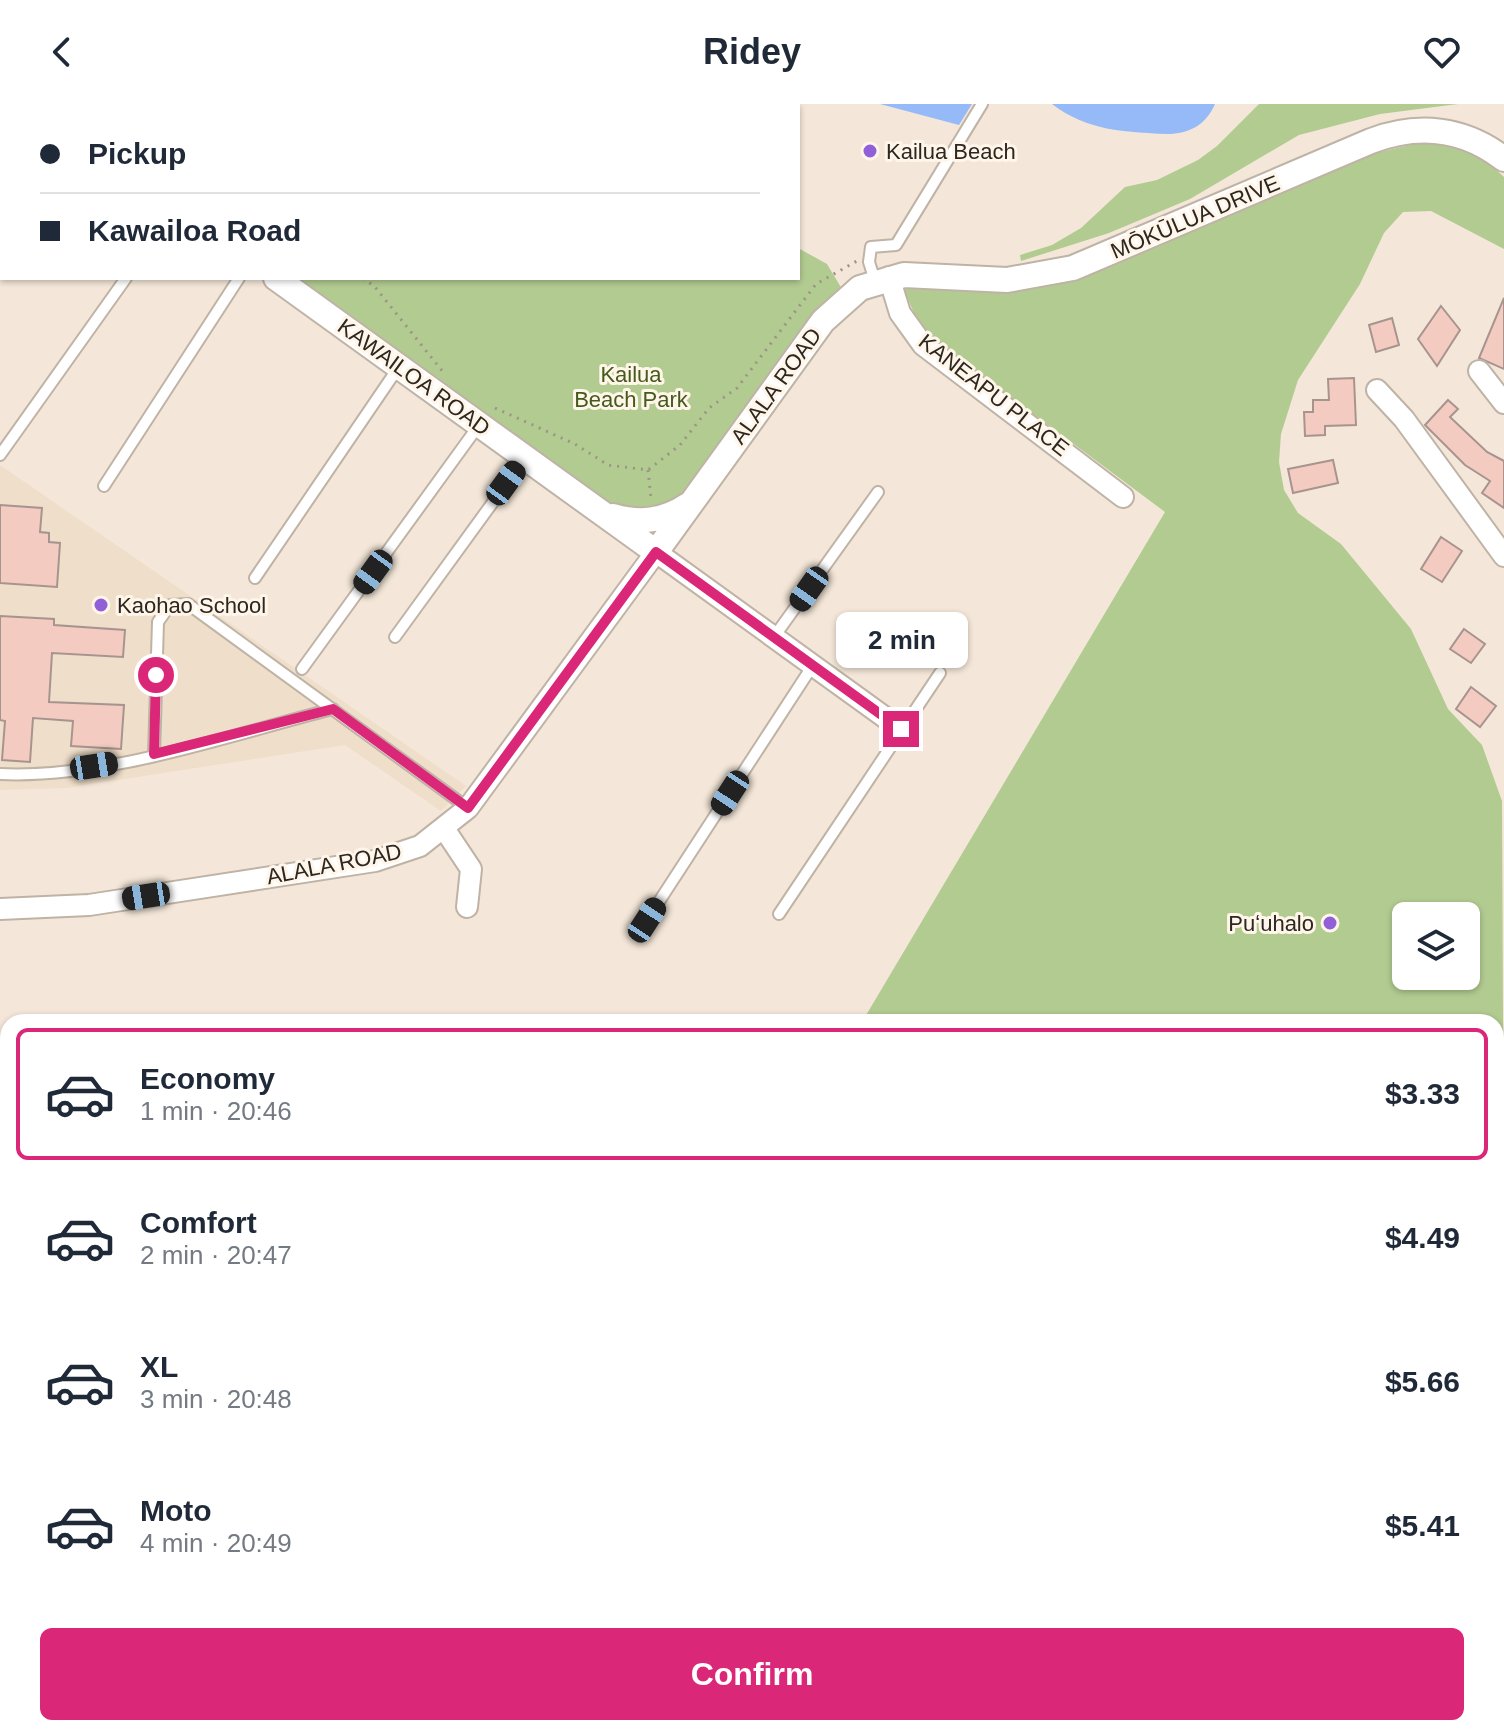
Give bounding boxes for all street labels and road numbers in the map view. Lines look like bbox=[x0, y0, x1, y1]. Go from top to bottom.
street label: MŌKŪLUA DRIVE bbox=[1107, 170, 1283, 264]
street label: KAWAILOA ROAD bbox=[333, 313, 495, 441]
street label: ALALA ROAD bbox=[726, 323, 826, 449]
street label: KANEAPU PLACE bbox=[914, 329, 1074, 461]
street label: ALALA ROAD bbox=[264, 839, 404, 889]

